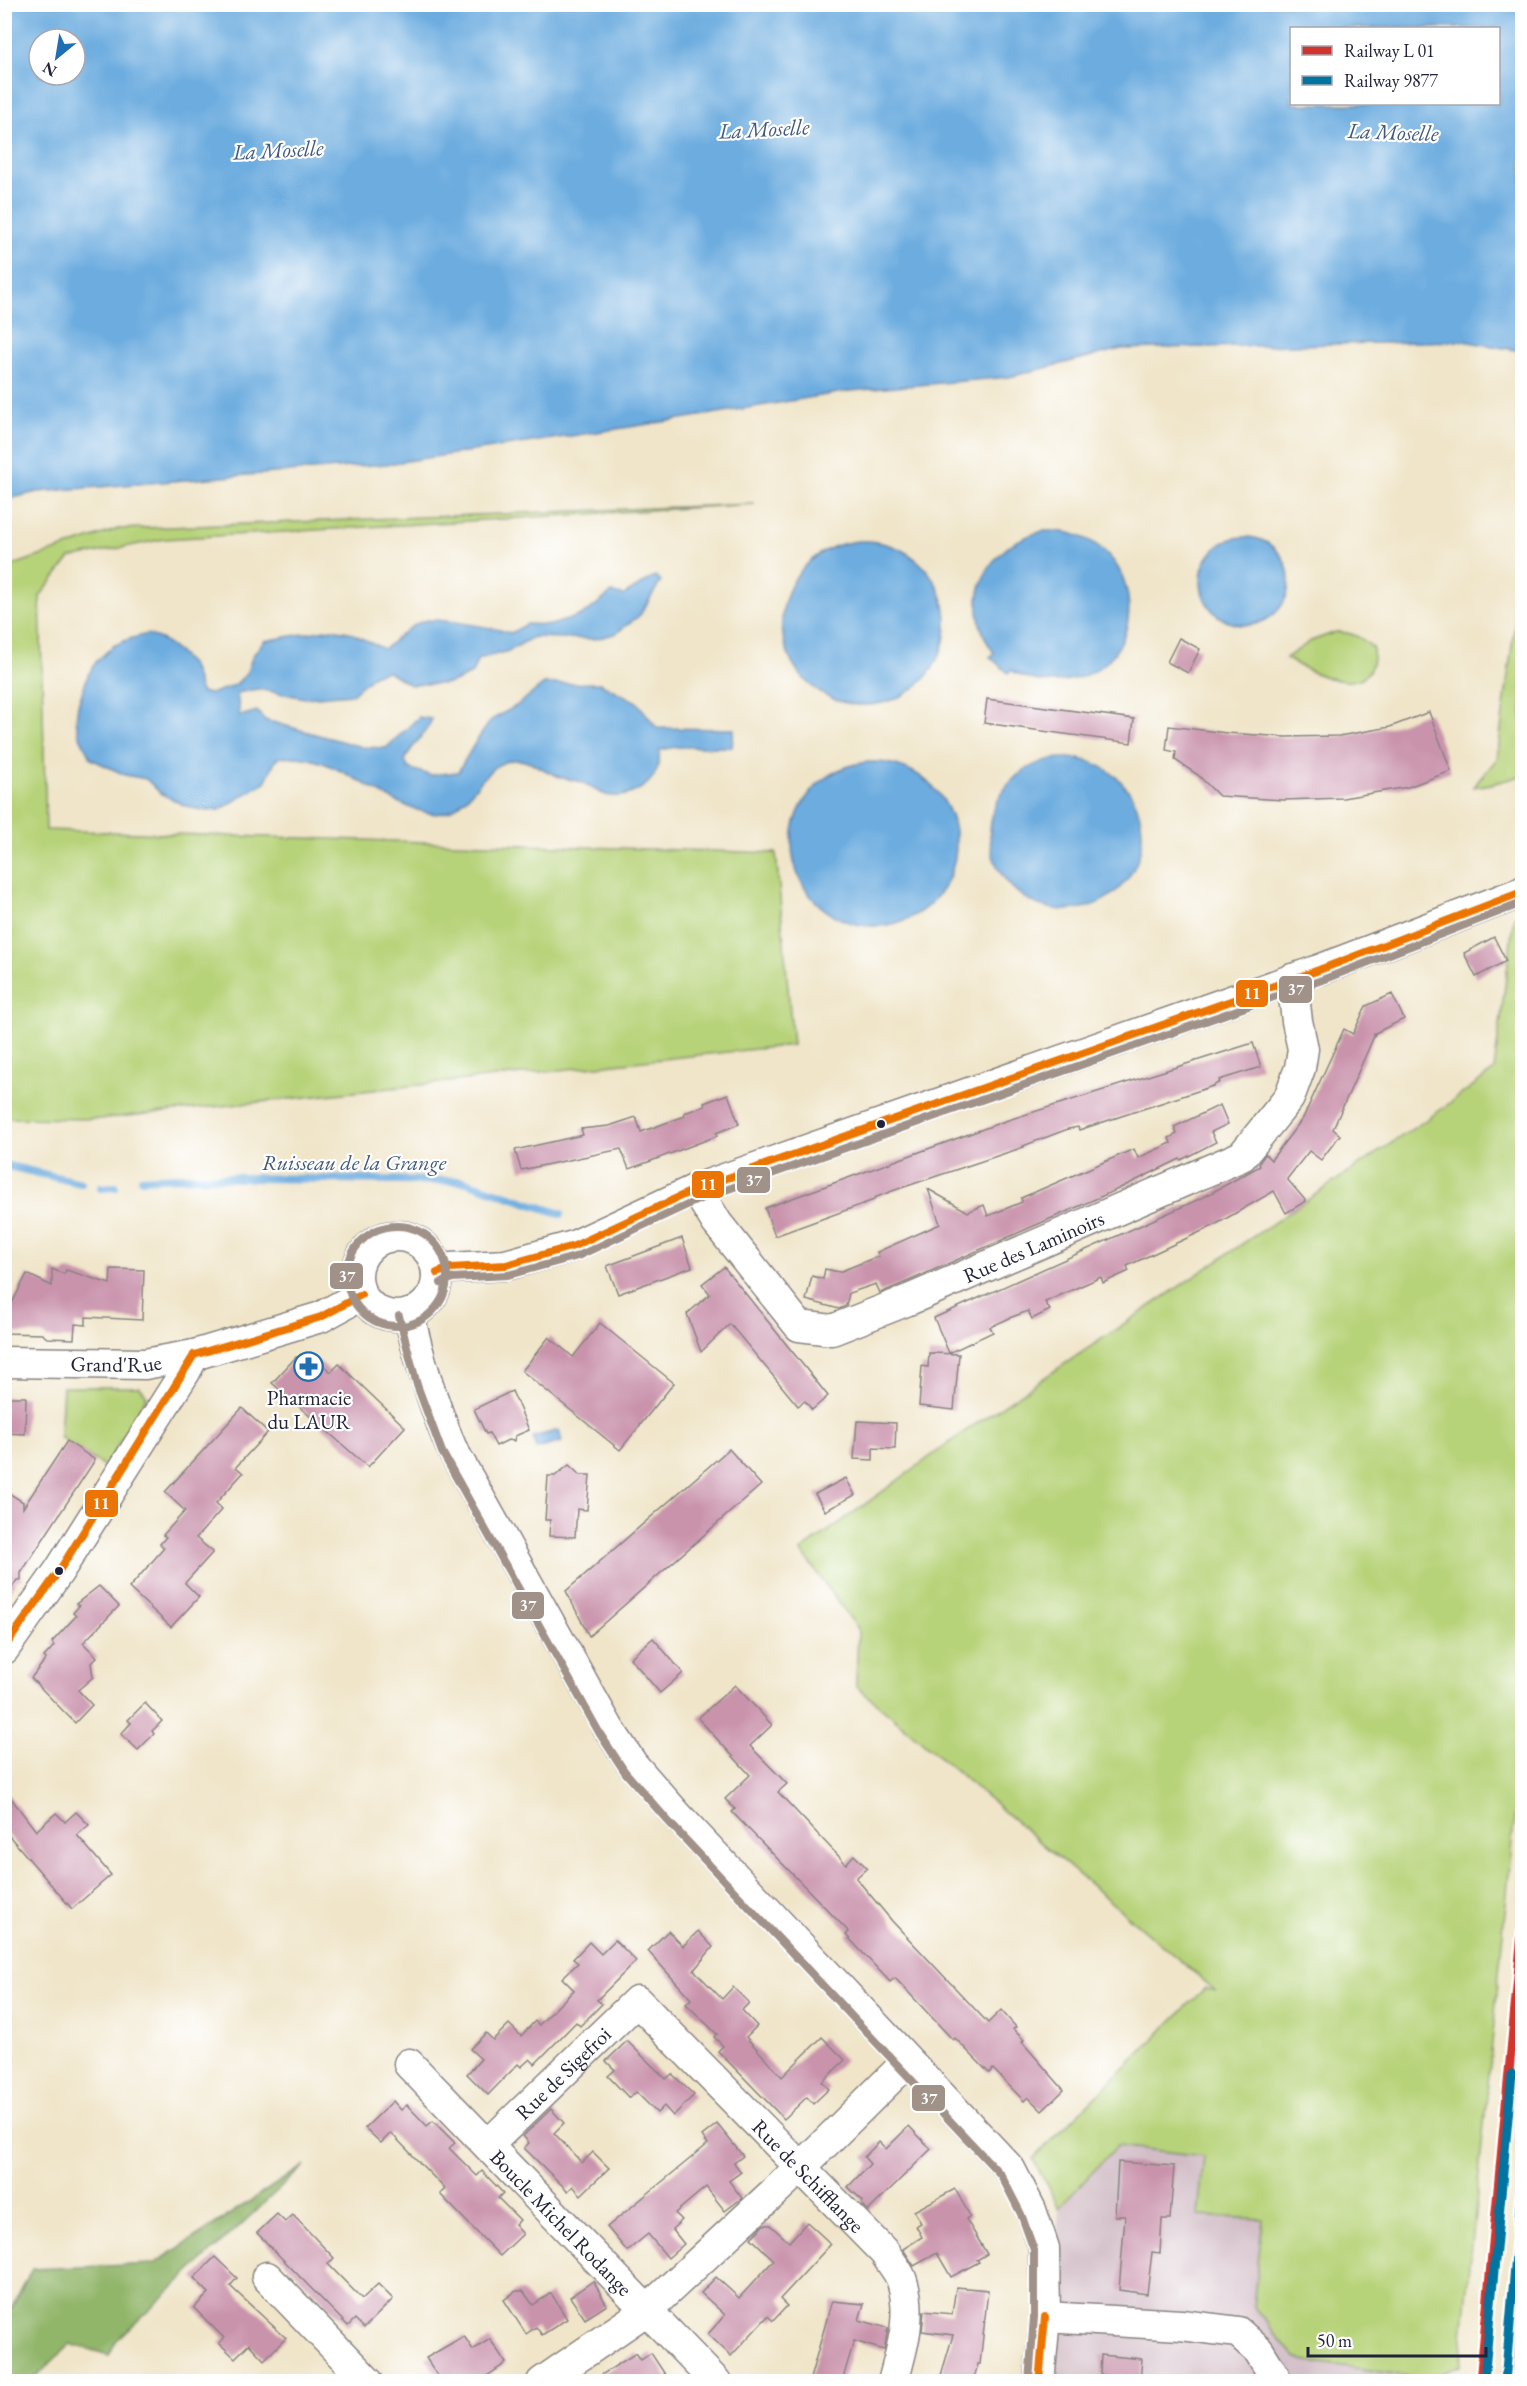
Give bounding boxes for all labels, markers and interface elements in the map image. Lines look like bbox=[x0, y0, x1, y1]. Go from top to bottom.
north arrow bbox=[27, 27, 87, 87]
legend bbox=[1290, 27, 1500, 105]
text: Railway L 01 bbox=[1344, 39, 1435, 62]
text: N bbox=[39, 57, 61, 82]
text: Railway 9877 bbox=[1344, 69, 1438, 92]
water label: La Moselle bbox=[717, 112, 811, 146]
water label: La Moselle bbox=[1346, 116, 1439, 148]
water label: La Moselle bbox=[231, 133, 325, 167]
line badge: 37 bbox=[1278, 975, 1313, 1004]
line badge: 11 bbox=[1235, 979, 1269, 1008]
text: 37 bbox=[1288, 979, 1305, 1000]
text: 11 bbox=[1244, 983, 1260, 1004]
unlabelled marker bbox=[875, 1118, 887, 1130]
water label: Ruisseau de la Grange bbox=[262, 1148, 447, 1177]
line badge: 37 bbox=[736, 1166, 771, 1194]
line badge: 11 bbox=[691, 1170, 725, 1199]
text: 37 bbox=[746, 1170, 763, 1191]
text: 11 bbox=[700, 1174, 716, 1195]
street label: Rue des Laminoirs bbox=[959, 1204, 1108, 1288]
line badge: 37 bbox=[329, 1262, 364, 1290]
text: 37 bbox=[339, 1266, 356, 1287]
street label: Grand'Rue bbox=[70, 1348, 164, 1378]
pharmacy icon: Pharmacie du LAUR bbox=[293, 1350, 325, 1382]
place label: Pharmacie du LAUR bbox=[267, 1384, 352, 1435]
line badge: 11 bbox=[84, 1489, 119, 1518]
text: 11 bbox=[93, 1493, 109, 1514]
unlabelled marker bbox=[53, 1565, 65, 1577]
line badge: 37 bbox=[511, 1591, 545, 1620]
text: 37 bbox=[520, 1595, 537, 1616]
street label: Rue de Sigefroi bbox=[509, 2020, 616, 2125]
line badge: 37 bbox=[911, 2084, 946, 2112]
text: 37 bbox=[921, 2088, 938, 2109]
street label: Rue de Schifflange bbox=[747, 2113, 870, 2238]
street label: Boucle Michel Rodange bbox=[485, 2143, 639, 2301]
scale bar bbox=[1308, 2320, 1486, 2358]
text: 50 m bbox=[1317, 2329, 1352, 2352]

